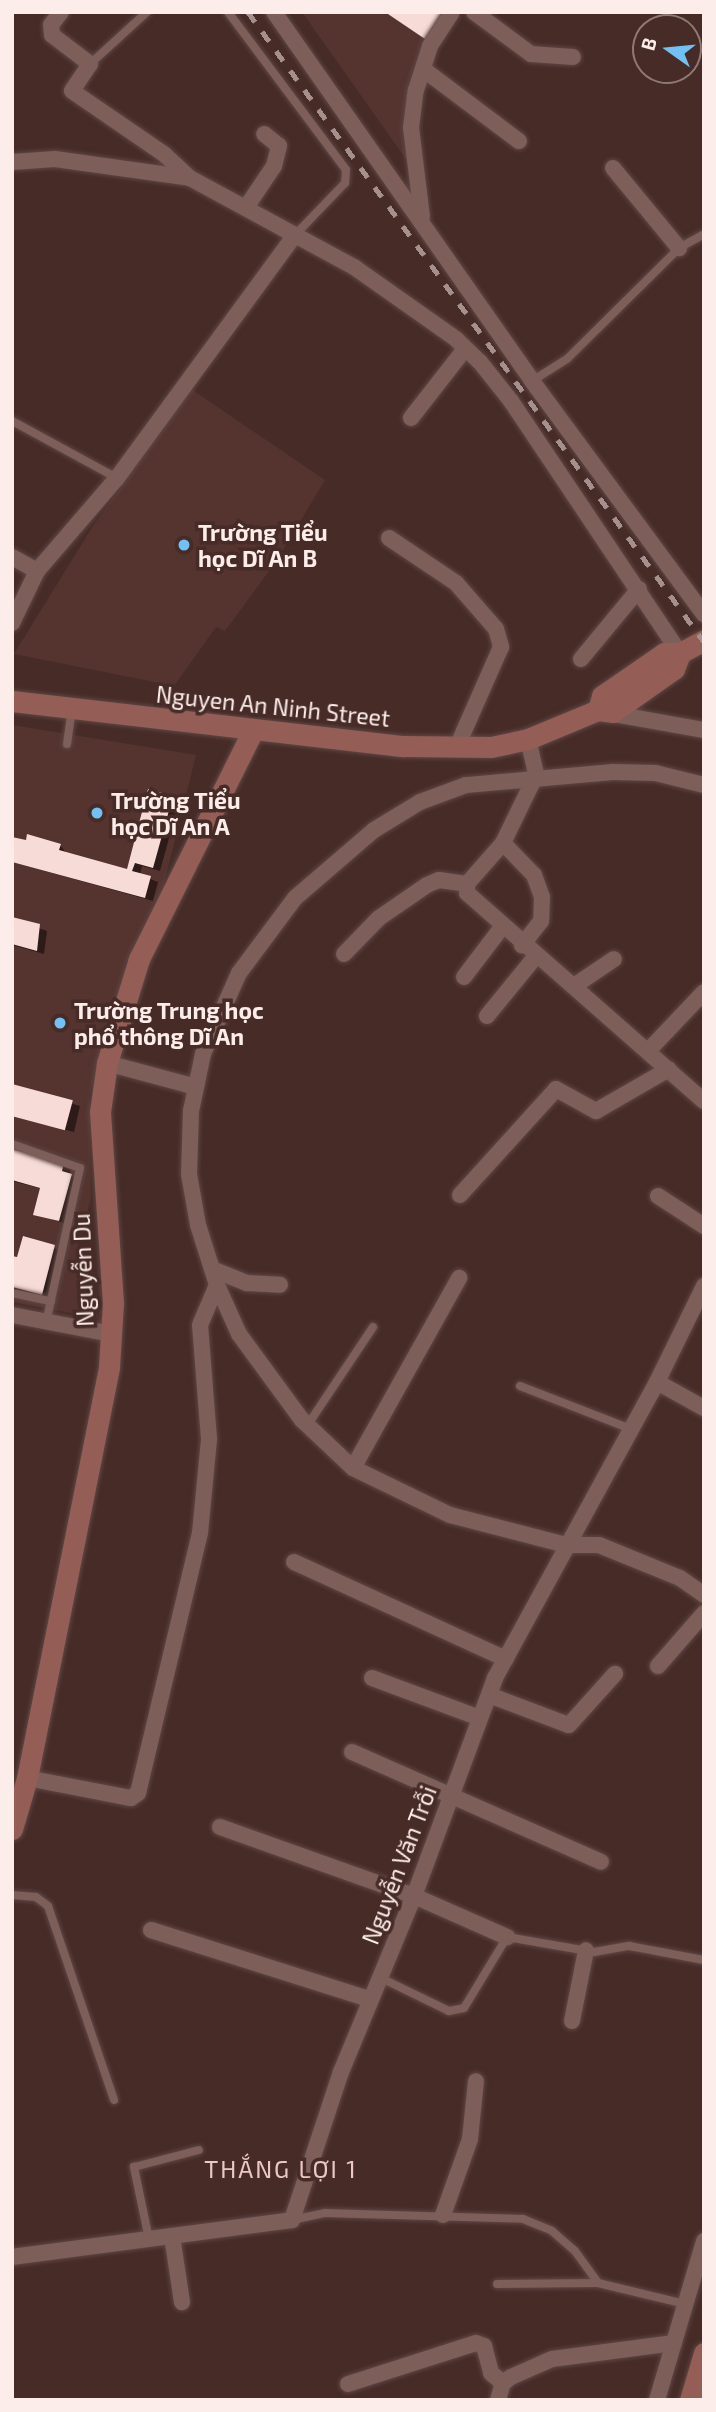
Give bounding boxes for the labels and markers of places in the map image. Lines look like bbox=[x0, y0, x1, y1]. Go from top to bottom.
place label: Trường Tiểu học Dĩ An B bbox=[198, 518, 328, 572]
marker: Trường Tiểu học Dĩ An B bbox=[176, 537, 192, 553]
place label: Trường Tiểu học Dĩ An A bbox=[111, 786, 241, 840]
marker: Trường Tiểu học Dĩ An A bbox=[89, 805, 105, 821]
place label: Trường Trung học phổ thông Dĩ An bbox=[74, 996, 264, 1050]
marker: Trường Trung học phổ thông Dĩ An bbox=[52, 1015, 68, 1031]

